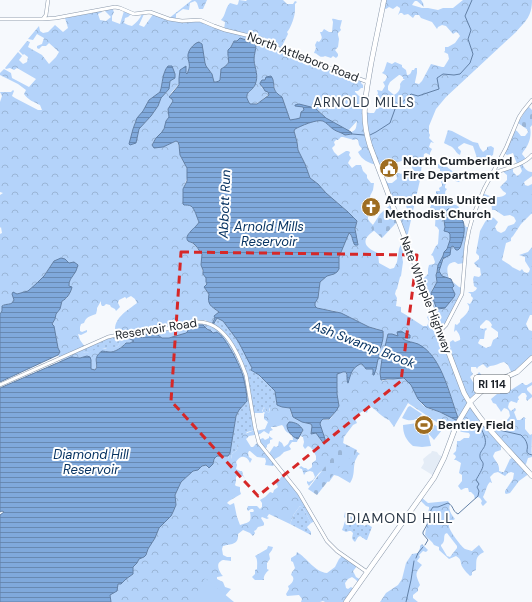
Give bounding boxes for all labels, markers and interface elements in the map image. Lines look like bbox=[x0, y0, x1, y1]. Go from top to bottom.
street label: North Attleboro Road bbox=[245, 28, 361, 86]
district label: ARNOLD MILLS bbox=[313, 94, 415, 111]
place label: North Cumberland Fire Department bbox=[403, 153, 513, 183]
public building icon: North Cumberland Fire Department bbox=[378, 157, 400, 179]
water label: Abbott Run bbox=[215, 169, 234, 240]
place label: Arnold Mills United Methodist Church bbox=[385, 192, 496, 222]
church icon: Arnold Mills United Methodist Church bbox=[360, 196, 382, 218]
water label: Arnold Mills Reservoir bbox=[233, 218, 304, 250]
street label: Nate Whipple Highway bbox=[396, 234, 456, 356]
street label: Reservoir Road bbox=[114, 315, 198, 343]
water label: Ash Swamp Brook bbox=[309, 317, 418, 372]
road number: RI 114 bbox=[474, 375, 510, 393]
sports icon: Bentley Field bbox=[413, 414, 435, 436]
place label: Bentley Field bbox=[438, 417, 514, 433]
water label: Diamond Hill Reservoir bbox=[53, 446, 130, 478]
district label: DIAMOND HILL bbox=[346, 509, 454, 527]

